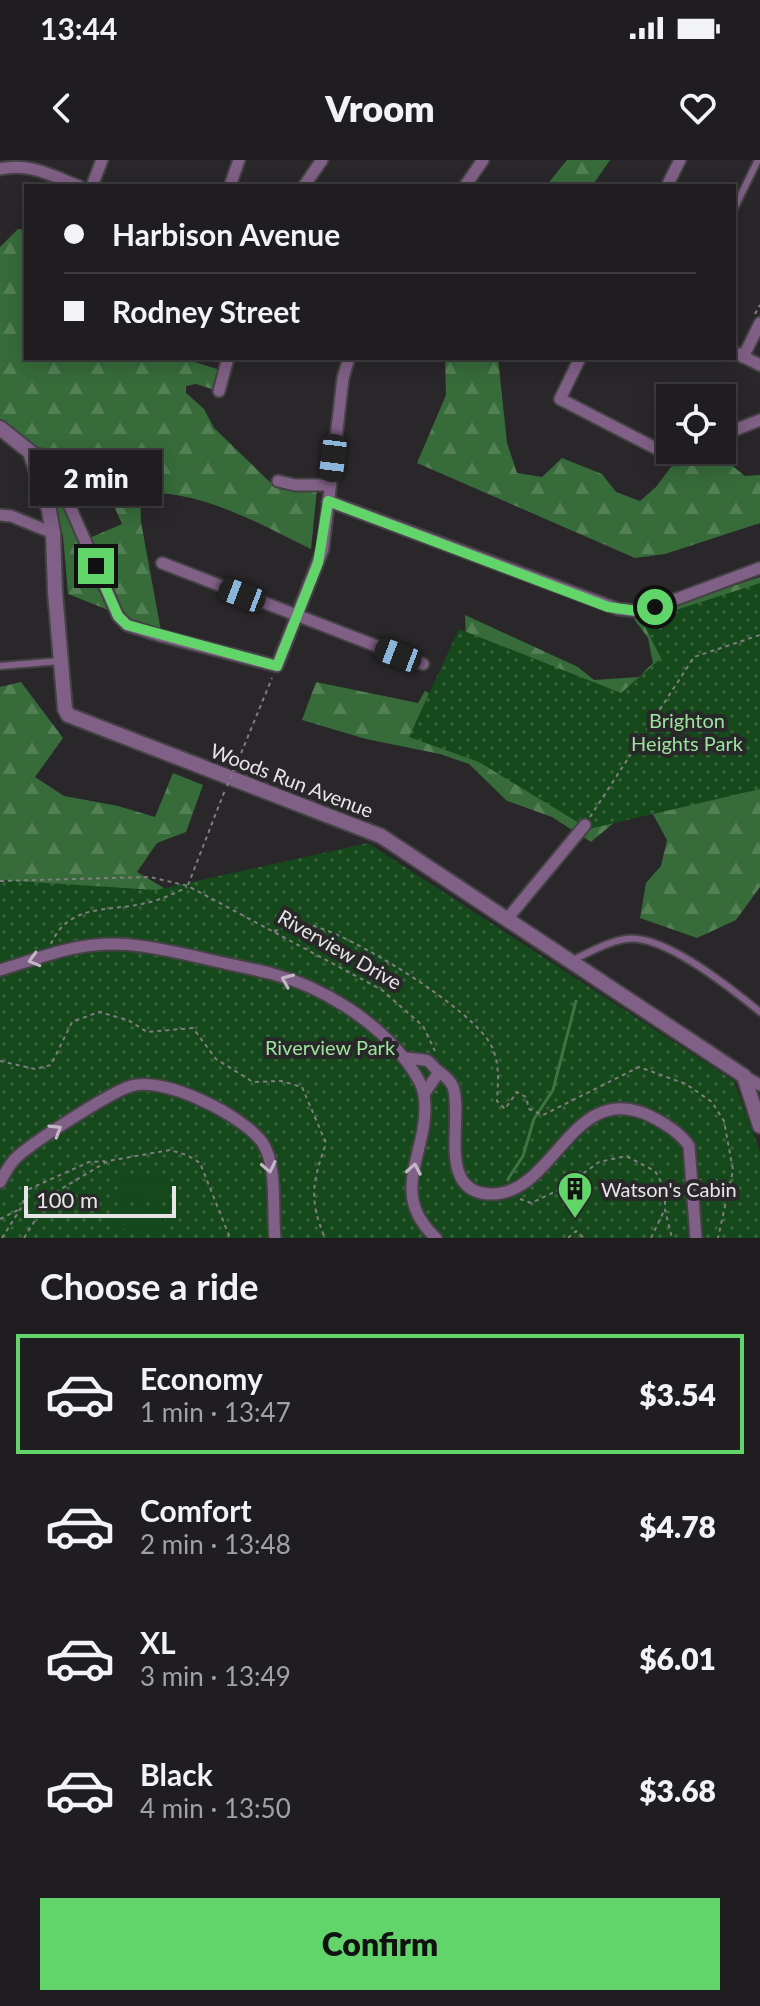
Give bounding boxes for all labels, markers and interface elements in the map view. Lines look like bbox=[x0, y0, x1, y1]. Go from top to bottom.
text: 13:44 bbox=[40, 10, 117, 46]
icon: back bbox=[40, 86, 84, 130]
text: Vroom bbox=[325, 86, 435, 130]
icon: heart bbox=[676, 86, 720, 130]
text: Harbison Avenue bbox=[112, 216, 340, 252]
text: Rodney Street bbox=[112, 293, 300, 329]
map controls bbox=[656, 384, 736, 464]
button: locate bbox=[656, 384, 736, 464]
car bbox=[318, 433, 348, 483]
callout: 2 min bbox=[30, 450, 162, 506]
text: 2 min bbox=[64, 462, 128, 494]
route end bbox=[78, 548, 114, 584]
car bbox=[215, 575, 269, 615]
route start bbox=[637, 589, 673, 625]
car bbox=[371, 635, 425, 675]
park label: Brighton Heights Park bbox=[631, 708, 744, 755]
street label: Woods Run Avenue bbox=[207, 738, 377, 822]
street label: Riverview Drive bbox=[274, 904, 406, 994]
one-way arrow bbox=[27, 951, 41, 968]
one-way arrow bbox=[281, 973, 295, 989]
park label: Riverview Park bbox=[265, 1035, 396, 1059]
one-way arrow bbox=[47, 1124, 62, 1140]
one-way arrow bbox=[260, 1159, 277, 1173]
one-way arrow bbox=[404, 1162, 421, 1176]
building icon: Watson's Cabin bbox=[556, 1170, 594, 1220]
place label: Watson's Cabin bbox=[601, 1177, 737, 1201]
scale bar bbox=[24, 1182, 176, 1218]
text: 100 m bbox=[36, 1186, 98, 1213]
text: Choose a ride bbox=[40, 1264, 259, 1308]
icon: car bbox=[44, 1358, 116, 1430]
text: Economy bbox=[140, 1360, 263, 1396]
text: $3.54 bbox=[639, 1376, 716, 1412]
text: 1 min · 13:47 bbox=[140, 1396, 291, 1428]
icon: car bbox=[44, 1490, 116, 1562]
text: Comfort bbox=[140, 1492, 252, 1528]
text: $4.78 bbox=[639, 1508, 716, 1544]
text: 2 min · 13:48 bbox=[140, 1528, 291, 1560]
icon: car bbox=[44, 1622, 116, 1694]
text: XL bbox=[140, 1624, 176, 1660]
text: $6.01 bbox=[639, 1640, 716, 1676]
text: 3 min · 13:49 bbox=[140, 1660, 291, 1692]
icon: car bbox=[44, 1754, 116, 1826]
text: Black bbox=[140, 1756, 213, 1792]
text: $3.68 bbox=[639, 1772, 716, 1808]
text: 4 min · 13:50 bbox=[140, 1792, 291, 1824]
button: Confirm bbox=[40, 1898, 720, 1990]

